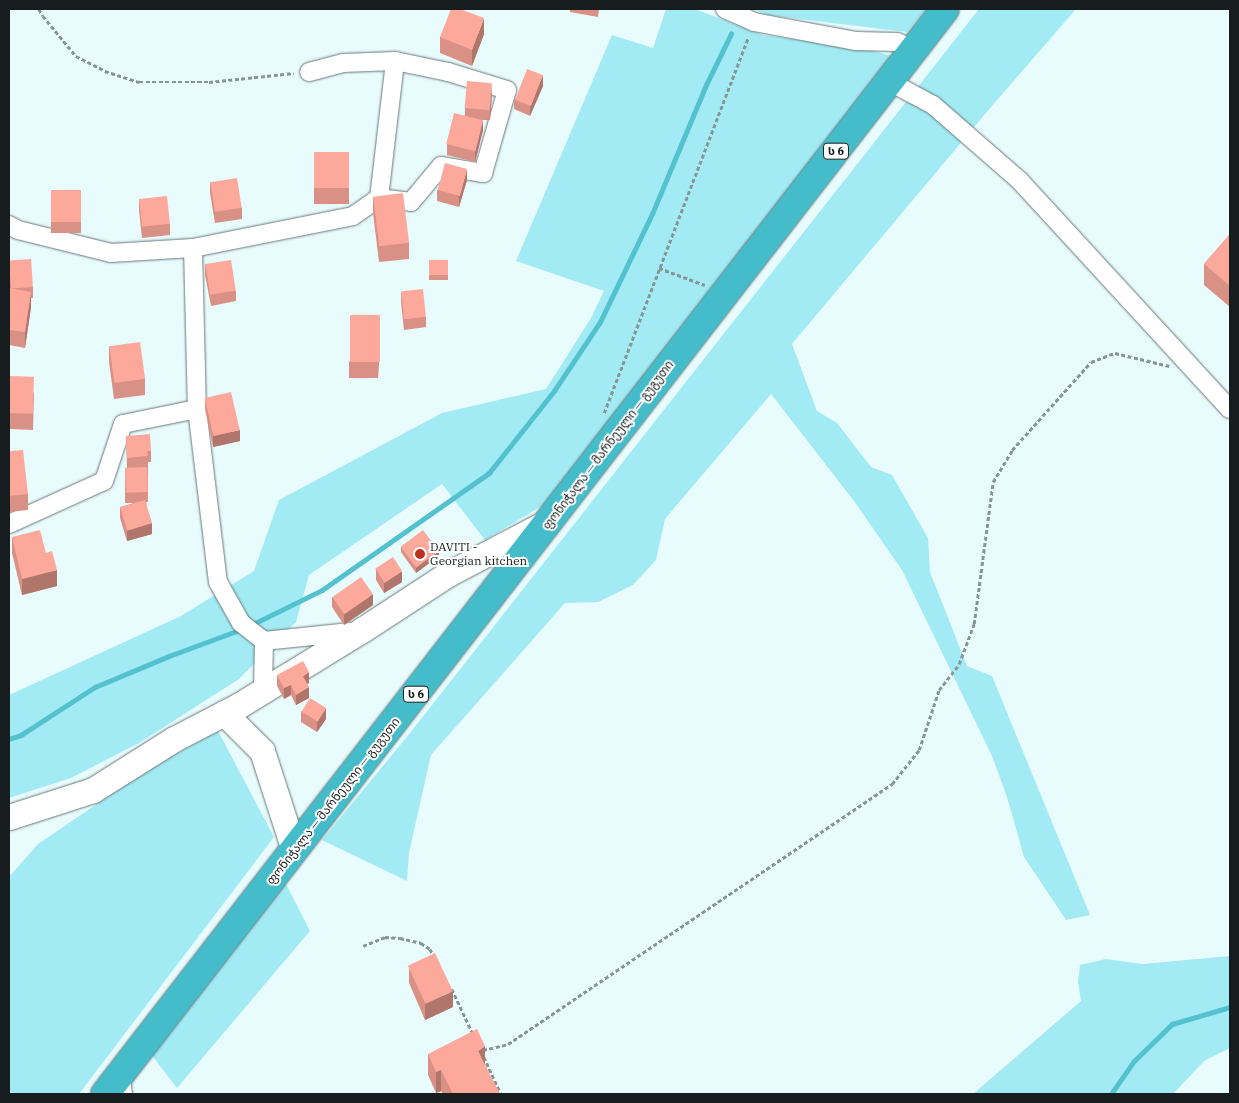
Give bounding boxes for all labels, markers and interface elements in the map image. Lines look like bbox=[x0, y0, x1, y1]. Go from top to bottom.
road number: ს 6 bbox=[822, 142, 850, 160]
street label: ფონიჭალა — მარნეული — გუგუთი bbox=[540, 358, 676, 532]
place label: DAVITI - Georgian kitchen bbox=[430, 540, 527, 568]
marker: DAVITI - Georgian kitchen bbox=[414, 548, 426, 560]
road number: ს 6 bbox=[402, 686, 430, 702]
street label: ფონიჭალა — მარნეული — გუგუთი bbox=[263, 715, 403, 887]

